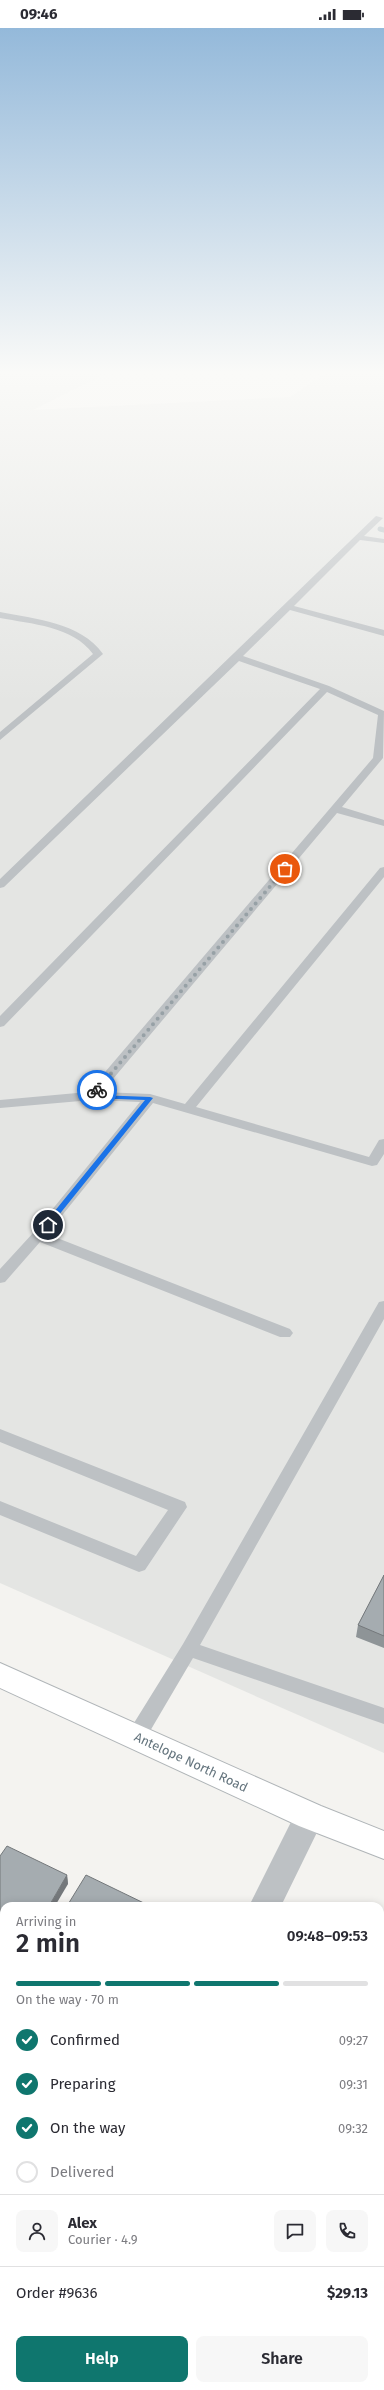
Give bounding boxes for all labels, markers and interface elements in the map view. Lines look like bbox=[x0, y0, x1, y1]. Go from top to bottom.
text: 09:46 bbox=[20, 5, 58, 23]
pin bbox=[268, 852, 302, 886]
icon: bag bbox=[274, 858, 296, 880]
courier bbox=[77, 1070, 117, 1110]
icon: bike bbox=[86, 1079, 108, 1101]
pin bbox=[31, 1208, 65, 1242]
icon: home bbox=[37, 1214, 59, 1236]
street label: Antelope North Road bbox=[132, 1729, 250, 1795]
text: Arriving in bbox=[16, 1914, 76, 1929]
text: 09:48–09:53 bbox=[287, 1927, 368, 1945]
text: 2 min bbox=[16, 1928, 80, 1959]
text: On the way · 70 m bbox=[16, 1992, 119, 2007]
icon: check bbox=[16, 2029, 38, 2051]
text: Confirmed bbox=[50, 2031, 120, 2049]
text: 09:27 bbox=[339, 2033, 368, 2048]
icon: check bbox=[16, 2073, 38, 2095]
text: Preparing bbox=[50, 2075, 115, 2093]
text: 09:31 bbox=[339, 2077, 368, 2092]
icon: check bbox=[16, 2117, 38, 2139]
text: On the way bbox=[50, 2119, 125, 2137]
text: 09:32 bbox=[338, 2121, 368, 2136]
text: Delivered bbox=[50, 2163, 114, 2181]
button: person bbox=[16, 2210, 58, 2252]
button: chat bbox=[274, 2210, 316, 2252]
button: phone bbox=[326, 2210, 368, 2252]
text: Alex bbox=[68, 2214, 97, 2232]
text: Courier · 4.9 bbox=[68, 2232, 138, 2247]
text: Order #9636 bbox=[16, 2284, 98, 2302]
text: $29.13 bbox=[327, 2284, 368, 2302]
button: Help bbox=[16, 2336, 188, 2382]
button: Share bbox=[196, 2336, 368, 2382]

